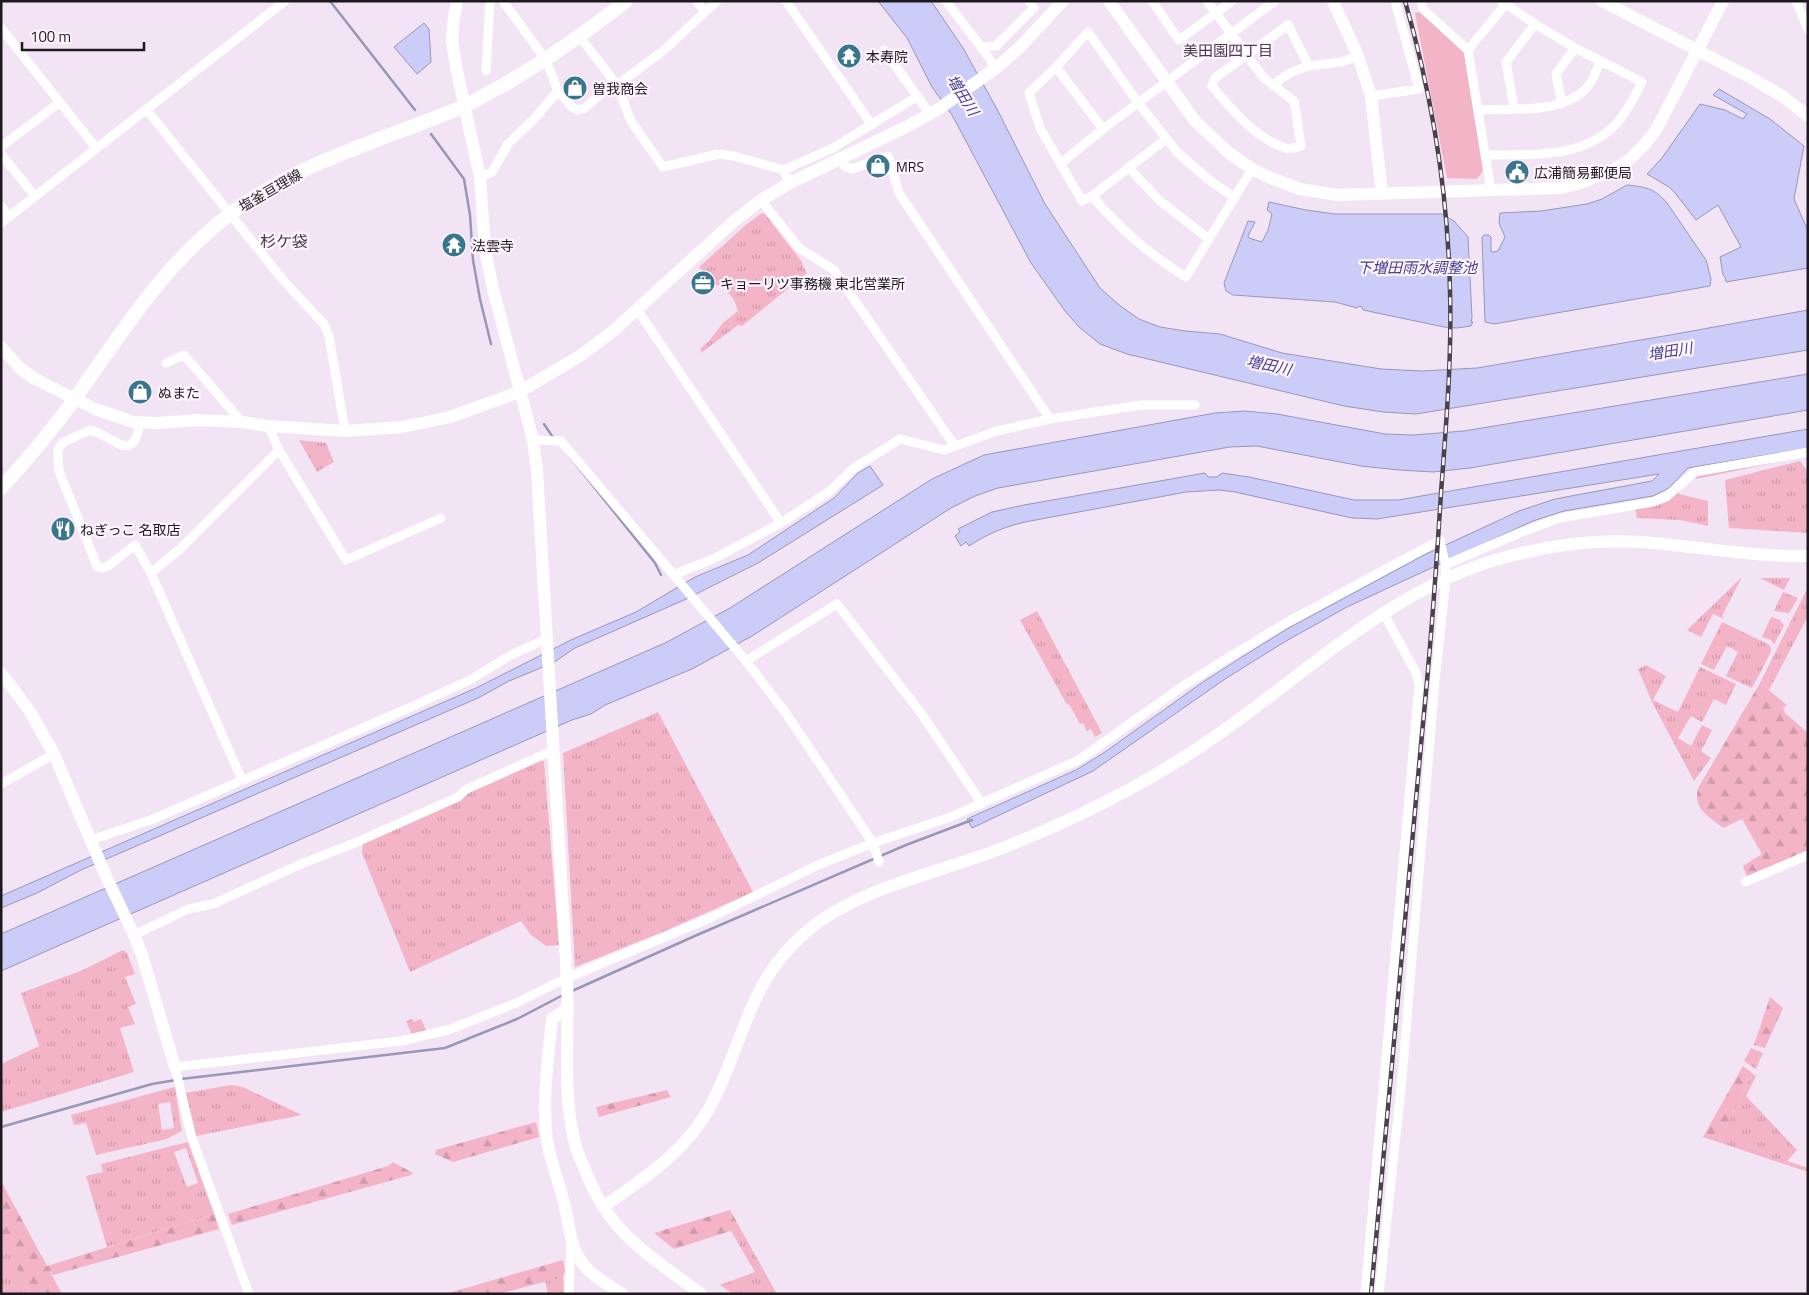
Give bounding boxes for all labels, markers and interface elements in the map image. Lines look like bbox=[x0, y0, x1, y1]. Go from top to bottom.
scale bar bbox=[22, 20, 145, 52]
text: 100 m bbox=[30, 25, 71, 48]
district label: 美田園四丁目 bbox=[1183, 39, 1273, 62]
temple icon: 本寿院 bbox=[836, 43, 862, 69]
place label: 本寿院 bbox=[866, 46, 908, 67]
water label: 増田川 bbox=[941, 70, 986, 122]
shop icon: 曽我商会 bbox=[562, 75, 588, 101]
place label: 曽我商会 bbox=[592, 78, 648, 99]
shop icon: MRS bbox=[865, 153, 891, 179]
place label: MRS bbox=[896, 156, 924, 177]
public building icon: 広浦簡易郵便局 bbox=[1504, 159, 1530, 185]
place label: 広浦簡易郵便局 bbox=[1534, 162, 1632, 183]
street label: 塩釜亘理線 bbox=[234, 163, 306, 217]
district label: 杉ケ袋 bbox=[260, 229, 308, 253]
temple icon: 法雲寺 bbox=[441, 232, 467, 258]
place label: 法雲寺 bbox=[472, 235, 514, 256]
water label: 下増田雨水調整池 bbox=[1357, 256, 1479, 279]
office icon: キョーリツ事務機 東北営業所 bbox=[690, 270, 716, 296]
place label: キョーリツ事務機 東北営業所 bbox=[720, 273, 905, 294]
water label: 増田川 bbox=[1646, 336, 1696, 366]
water label: 増田川 bbox=[1245, 349, 1295, 381]
shop icon: ぬまた bbox=[127, 379, 153, 405]
place label: ぬまた bbox=[158, 382, 200, 403]
restaurant icon: ねぎっこ 名取店 bbox=[50, 516, 76, 542]
place label: ねぎっこ 名取店 bbox=[80, 519, 181, 540]

